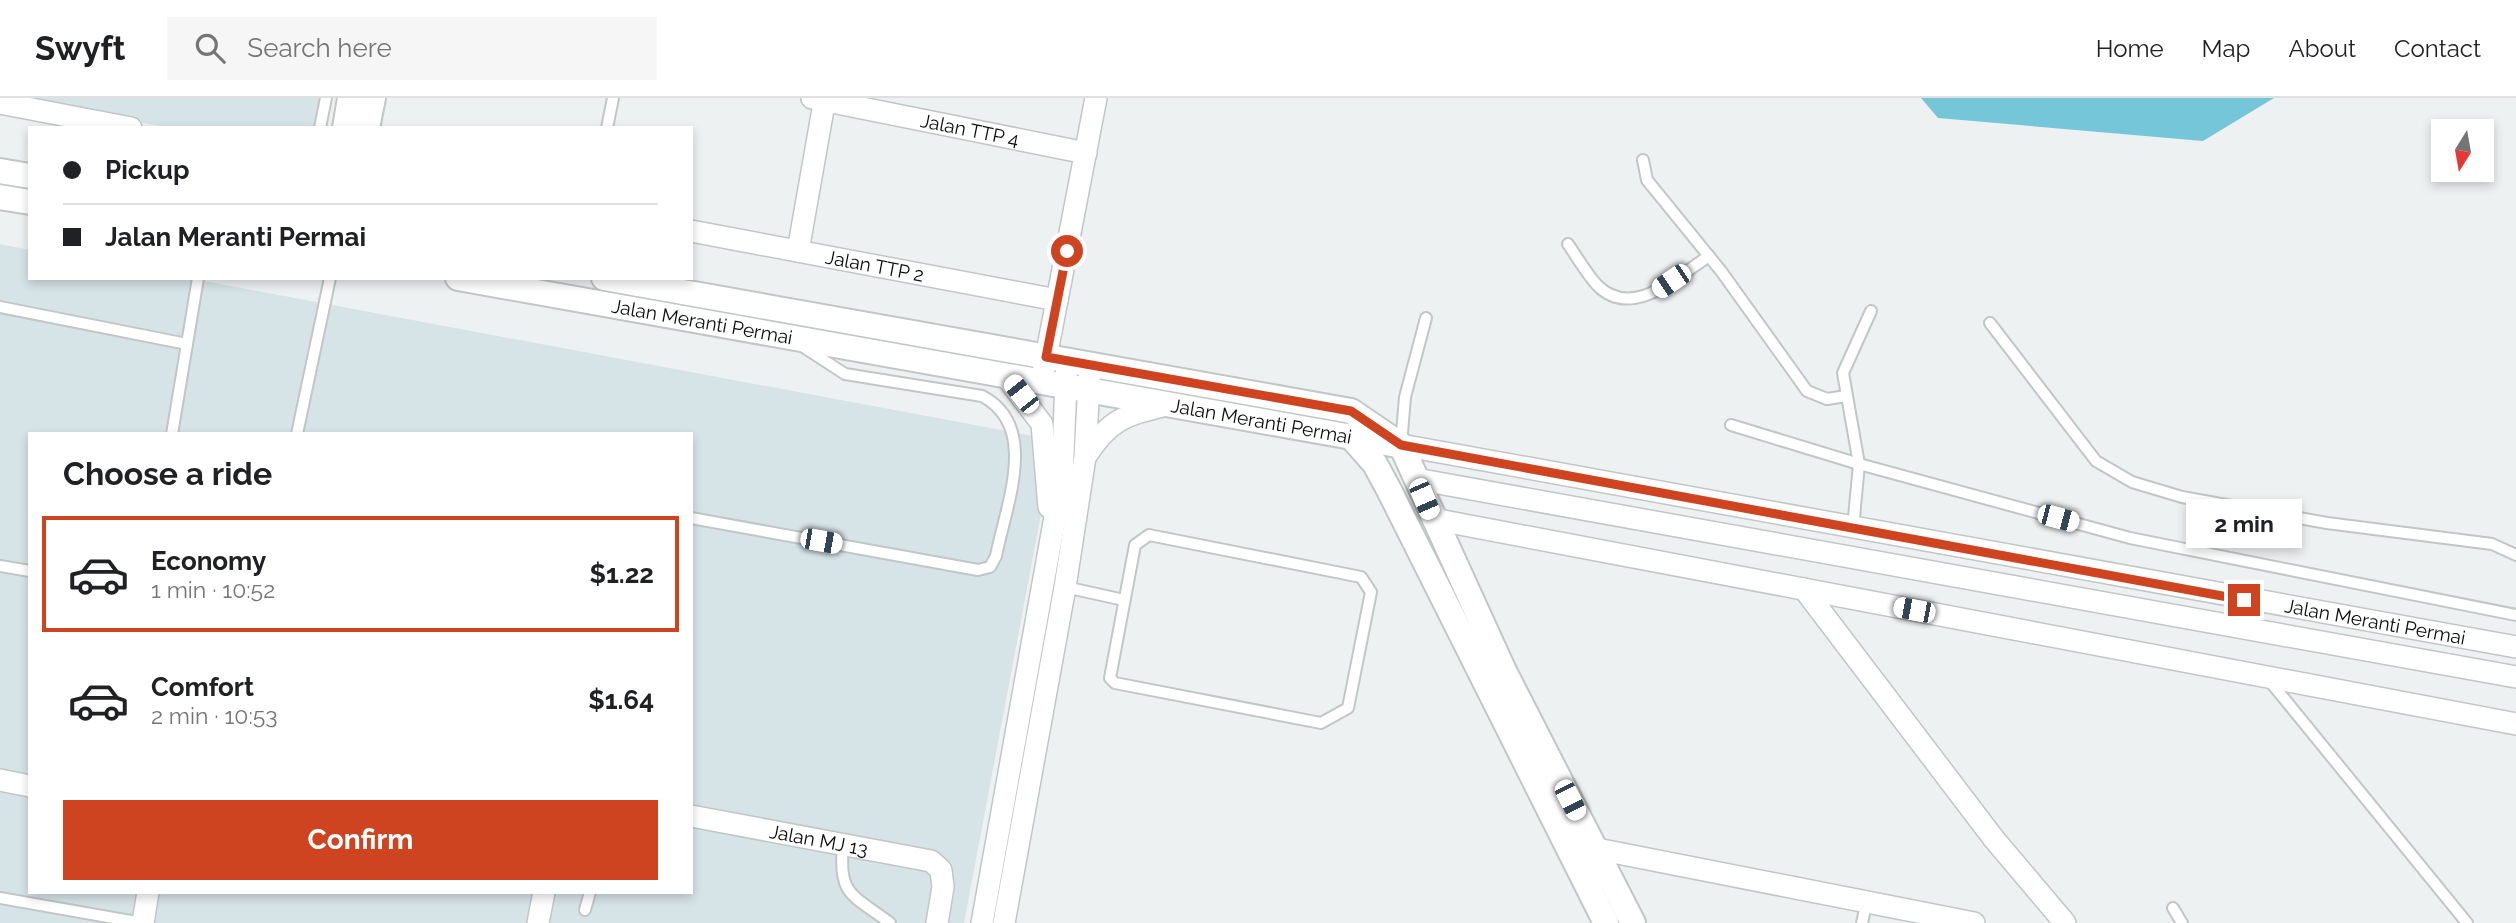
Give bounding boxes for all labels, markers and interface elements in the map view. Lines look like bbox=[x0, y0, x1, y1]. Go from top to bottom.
search box bbox=[167, 17, 657, 80]
text: Swyft bbox=[35, 29, 125, 68]
icon: search bbox=[191, 29, 229, 67]
text: Search here bbox=[247, 33, 392, 63]
text: Home bbox=[2096, 34, 2164, 63]
text: Map bbox=[2202, 34, 2250, 63]
text: About bbox=[2288, 34, 2356, 63]
text: Contact bbox=[2394, 34, 2481, 63]
street label: Jalan TTP 4 bbox=[919, 109, 1021, 150]
north arrow bbox=[2431, 119, 2494, 182]
map controls bbox=[2431, 119, 2494, 182]
text: Pickup bbox=[105, 155, 190, 185]
text: Jalan Meranti Permai bbox=[105, 222, 366, 252]
route start bbox=[1051, 235, 1083, 267]
street label: Jalan TTP 2 bbox=[824, 246, 926, 286]
car bbox=[1648, 261, 1695, 301]
street label: Jalan Meranti Permai bbox=[610, 295, 794, 348]
car bbox=[1000, 371, 1043, 417]
street label: Jalan Meranti Permai bbox=[1169, 394, 1354, 448]
text: Choose a ride bbox=[63, 455, 272, 492]
car bbox=[1407, 476, 1442, 522]
callout: 2 min bbox=[2186, 498, 2302, 547]
car bbox=[2035, 502, 2082, 534]
text: 2 min bbox=[2214, 510, 2274, 537]
car bbox=[799, 527, 844, 555]
icon: car bbox=[67, 543, 130, 606]
text: Economy bbox=[151, 546, 266, 576]
text: $1.22 bbox=[589, 559, 654, 589]
text: 1 min · 10:52 bbox=[151, 576, 275, 603]
route end bbox=[2228, 584, 2260, 616]
street label: Jalan Meranti Permai bbox=[2283, 594, 2467, 649]
car bbox=[1892, 596, 1937, 624]
icon: car bbox=[67, 669, 130, 732]
text: Comfort bbox=[151, 672, 254, 702]
text: $1.64 bbox=[588, 685, 654, 715]
text: 2 min · 10:53 bbox=[151, 702, 278, 729]
car bbox=[1552, 777, 1589, 823]
button: Confirm bbox=[63, 800, 658, 880]
street label: Jalan MJ 13 bbox=[768, 820, 870, 860]

